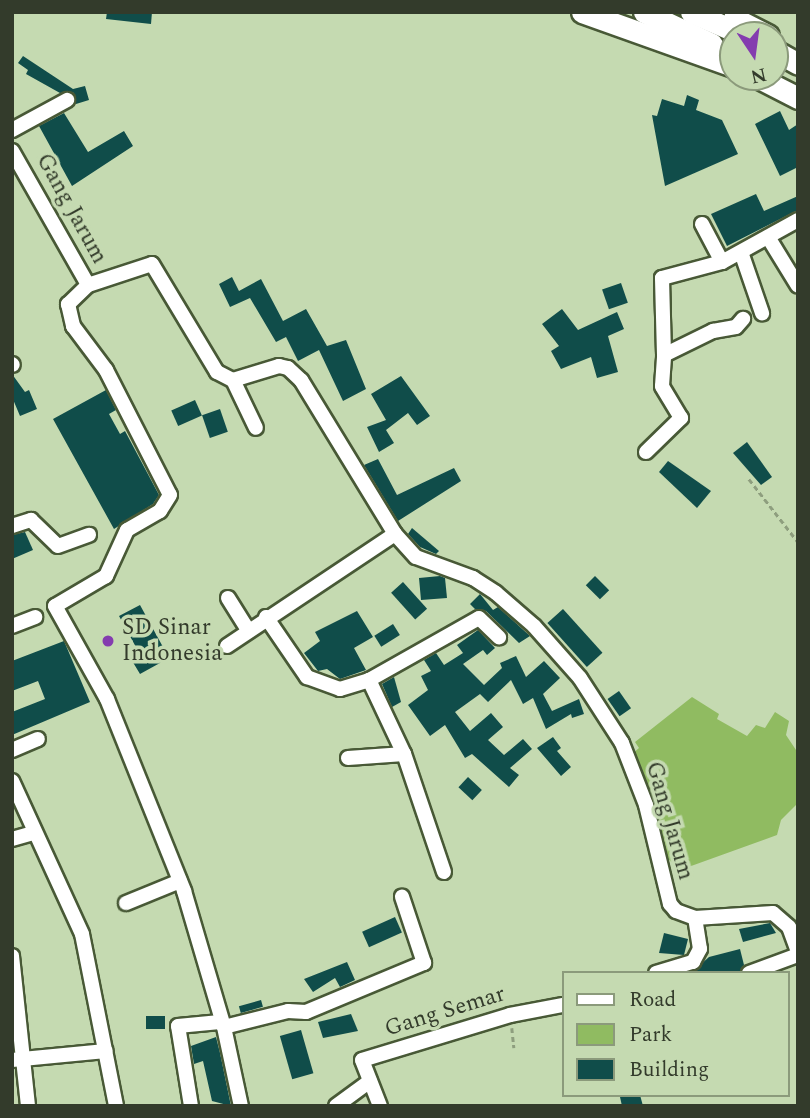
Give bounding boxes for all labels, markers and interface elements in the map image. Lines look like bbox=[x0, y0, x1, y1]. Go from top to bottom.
north arrow bbox=[719, 21, 789, 91]
text: N bbox=[748, 59, 769, 91]
street label: Gang Jarum bbox=[29, 149, 113, 269]
place label: SD Sinar Indonesia bbox=[122, 614, 223, 668]
marker: SD Sinar Indonesia bbox=[100, 633, 116, 649]
street label: Gang Jarum bbox=[639, 759, 699, 883]
legend bbox=[562, 971, 789, 1097]
street label: Gang Semar bbox=[382, 981, 508, 1043]
text: Road bbox=[629, 984, 676, 1016]
text: Park bbox=[629, 1019, 672, 1051]
text: Building bbox=[629, 1054, 709, 1086]

